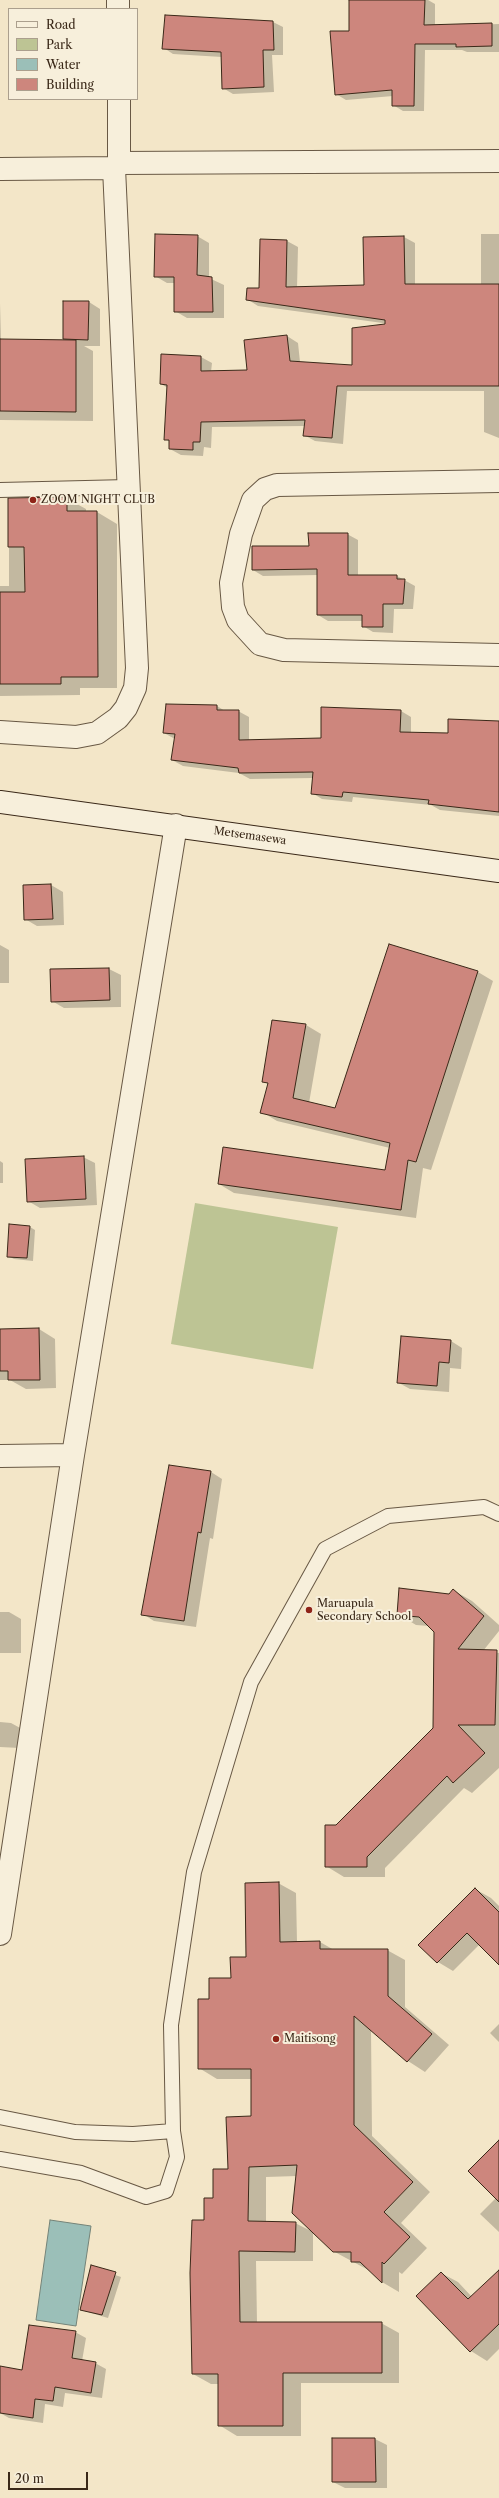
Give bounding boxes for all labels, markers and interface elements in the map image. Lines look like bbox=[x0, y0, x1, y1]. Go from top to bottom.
legend bbox=[8, 8, 138, 100]
text: Road bbox=[46, 17, 76, 32]
text: Park bbox=[46, 37, 72, 52]
text: Water bbox=[46, 57, 80, 72]
text: Building bbox=[46, 77, 94, 92]
place label: ZOOM NIGHT CLUB bbox=[41, 493, 155, 507]
marker: ZOOM NIGHT CLUB bbox=[28, 495, 38, 505]
street label: Metsemasewa bbox=[213, 824, 287, 848]
place label: Maruapula Secondary School bbox=[317, 1597, 411, 1623]
marker: Maruapula Secondary School bbox=[304, 1605, 314, 1615]
place label: Maitisong bbox=[284, 2032, 336, 2046]
marker: Maitisong bbox=[271, 2034, 281, 2044]
scale bar bbox=[10, 2464, 90, 2490]
text: 20 m bbox=[15, 2471, 44, 2486]

